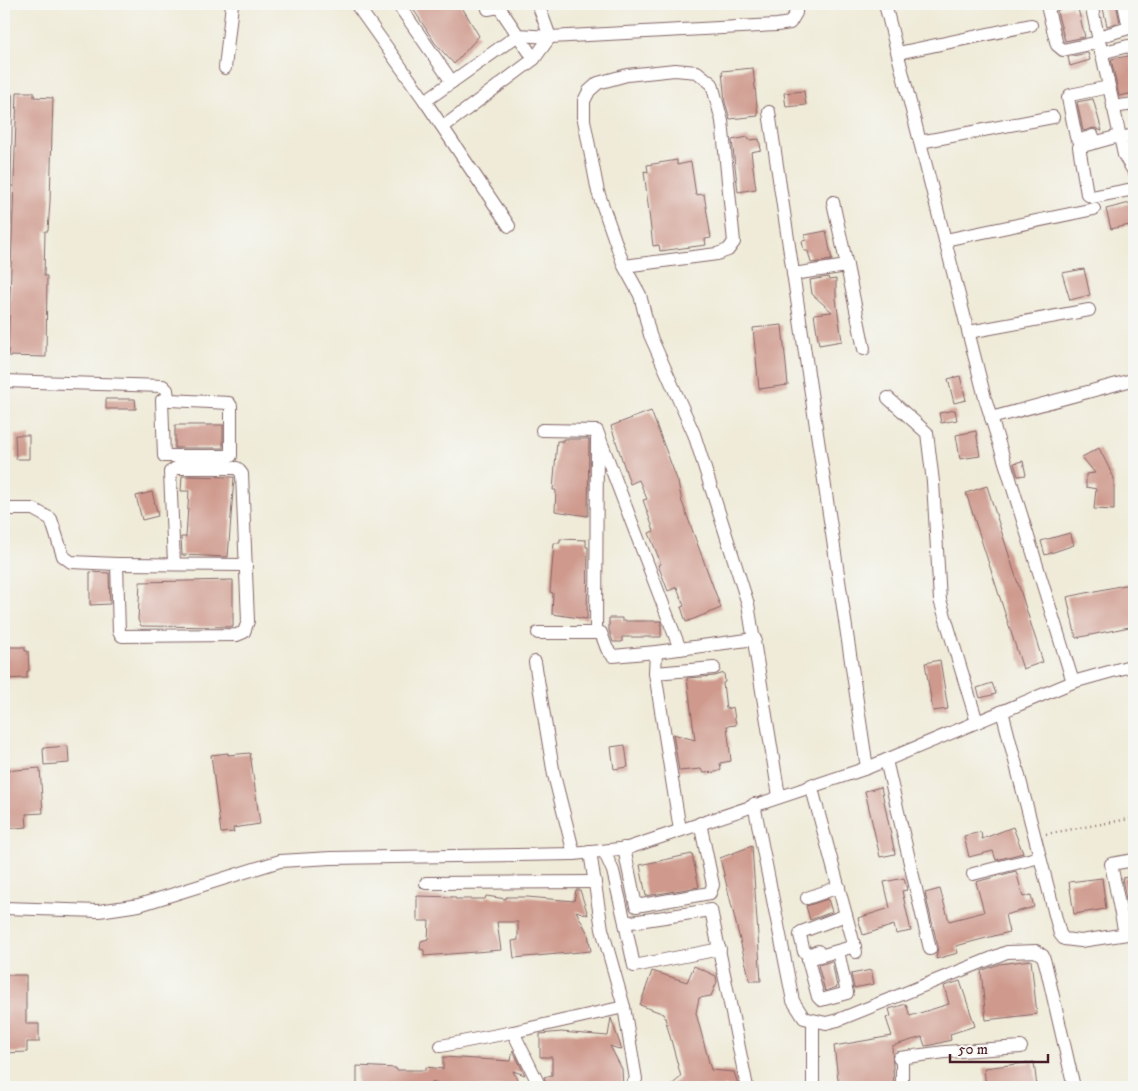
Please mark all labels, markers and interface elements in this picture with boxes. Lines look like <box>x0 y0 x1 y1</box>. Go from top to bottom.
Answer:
scale bar <box>950 1031 1048 1063</box>
text: 50 m <box>958 1040 988 1059</box>

